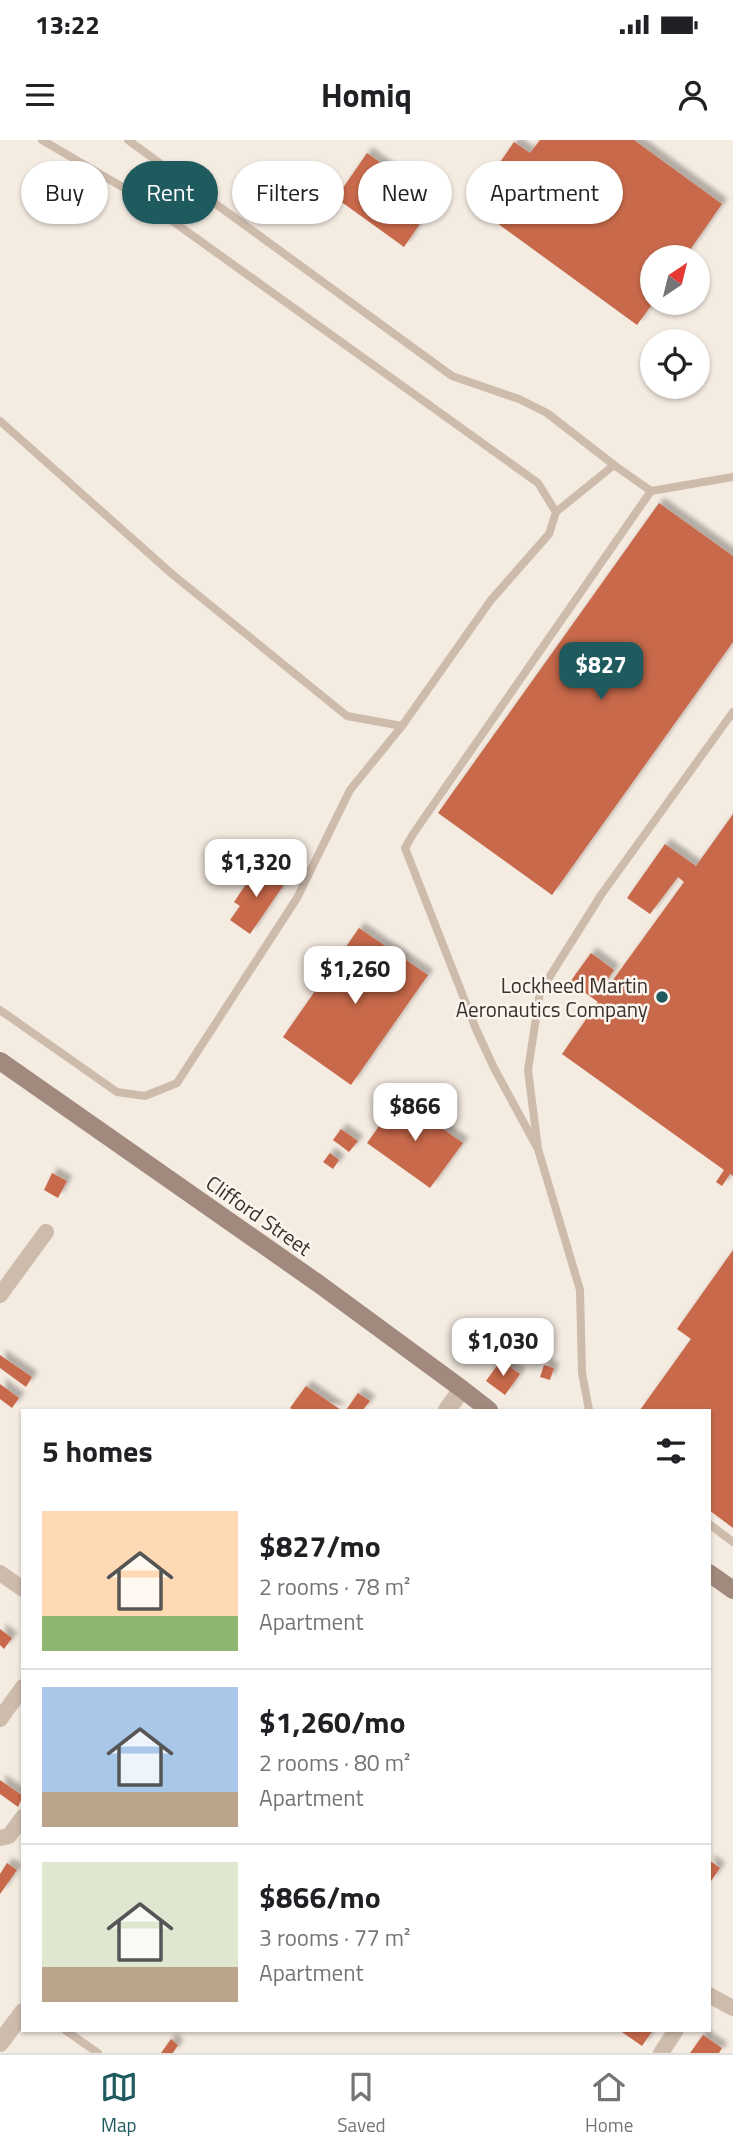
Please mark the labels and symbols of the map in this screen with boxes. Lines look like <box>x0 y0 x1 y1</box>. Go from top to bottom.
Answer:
north arrow <box>640 245 710 315</box>
pin: $827 <box>560 643 642 702</box>
pin: $1,320 <box>199 840 313 899</box>
pin: $1,260 <box>298 946 412 1006</box>
place label: Lockheed Martin Aeronautics Company <box>456 969 648 1025</box>
marker: Lockheed Martin Aeronautics Company <box>654 989 670 1005</box>
pin: $866 <box>374 1084 456 1143</box>
street label: Clifford Street <box>200 1167 319 1264</box>
pin: $1,030 <box>446 1318 560 1378</box>

